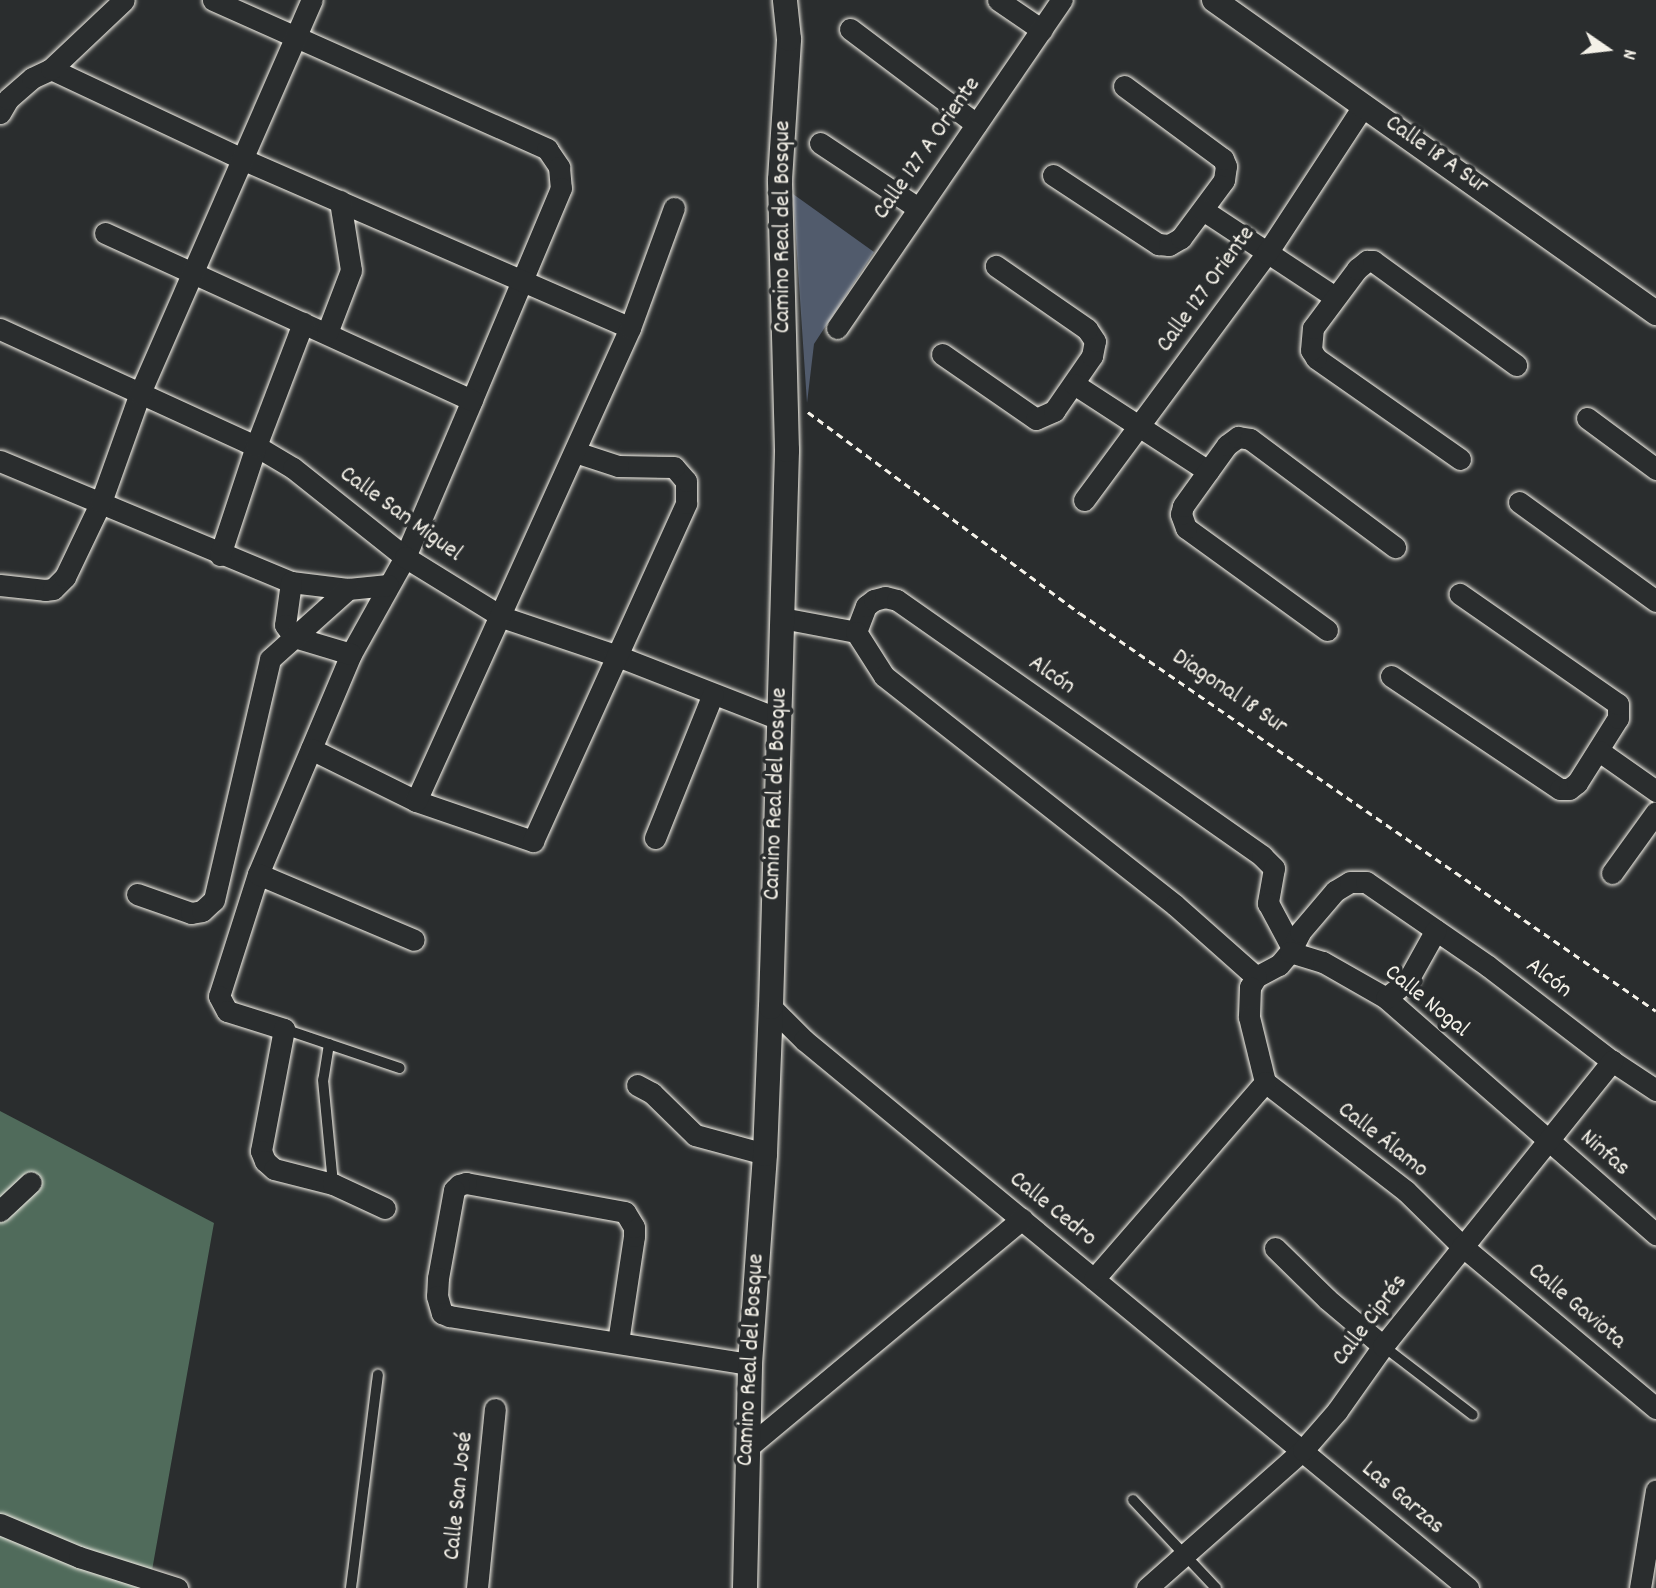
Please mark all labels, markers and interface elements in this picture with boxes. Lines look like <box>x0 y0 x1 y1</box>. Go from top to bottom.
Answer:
north arrow <box>1572 14 1642 84</box>
text: N <box>1614 46 1642 62</box>
street label: Calle 127 A Oriente <box>868 72 988 226</box>
street label: Calle 18 A Sur <box>1379 110 1493 202</box>
street label: Camino Real del Bosque <box>770 121 798 333</box>
street label: Calle 127 Oriente <box>1152 221 1262 359</box>
street label: Calle San Miguel <box>333 461 467 569</box>
street label: Diagonal 18 Sur <box>1166 644 1292 742</box>
street label: Alcón <box>1022 650 1080 702</box>
street label: Camino Real del Bosque <box>759 687 795 901</box>
street label: Alcón <box>1519 952 1577 1006</box>
street label: Calle Nogal <box>1378 959 1474 1045</box>
street label: Calle Álamo <box>1331 1097 1433 1185</box>
street label: Ninfas <box>1573 1124 1635 1184</box>
street label: Calle Cedro <box>1003 1166 1101 1254</box>
street label: Camino Real del Bosque <box>732 1253 772 1467</box>
street label: Calle Gaviota <box>1521 1258 1631 1356</box>
street label: Calle Ciprés <box>1327 1270 1415 1372</box>
street label: Calle San José <box>439 1430 481 1562</box>
street label: Las Garzas <box>1355 1456 1449 1542</box>

